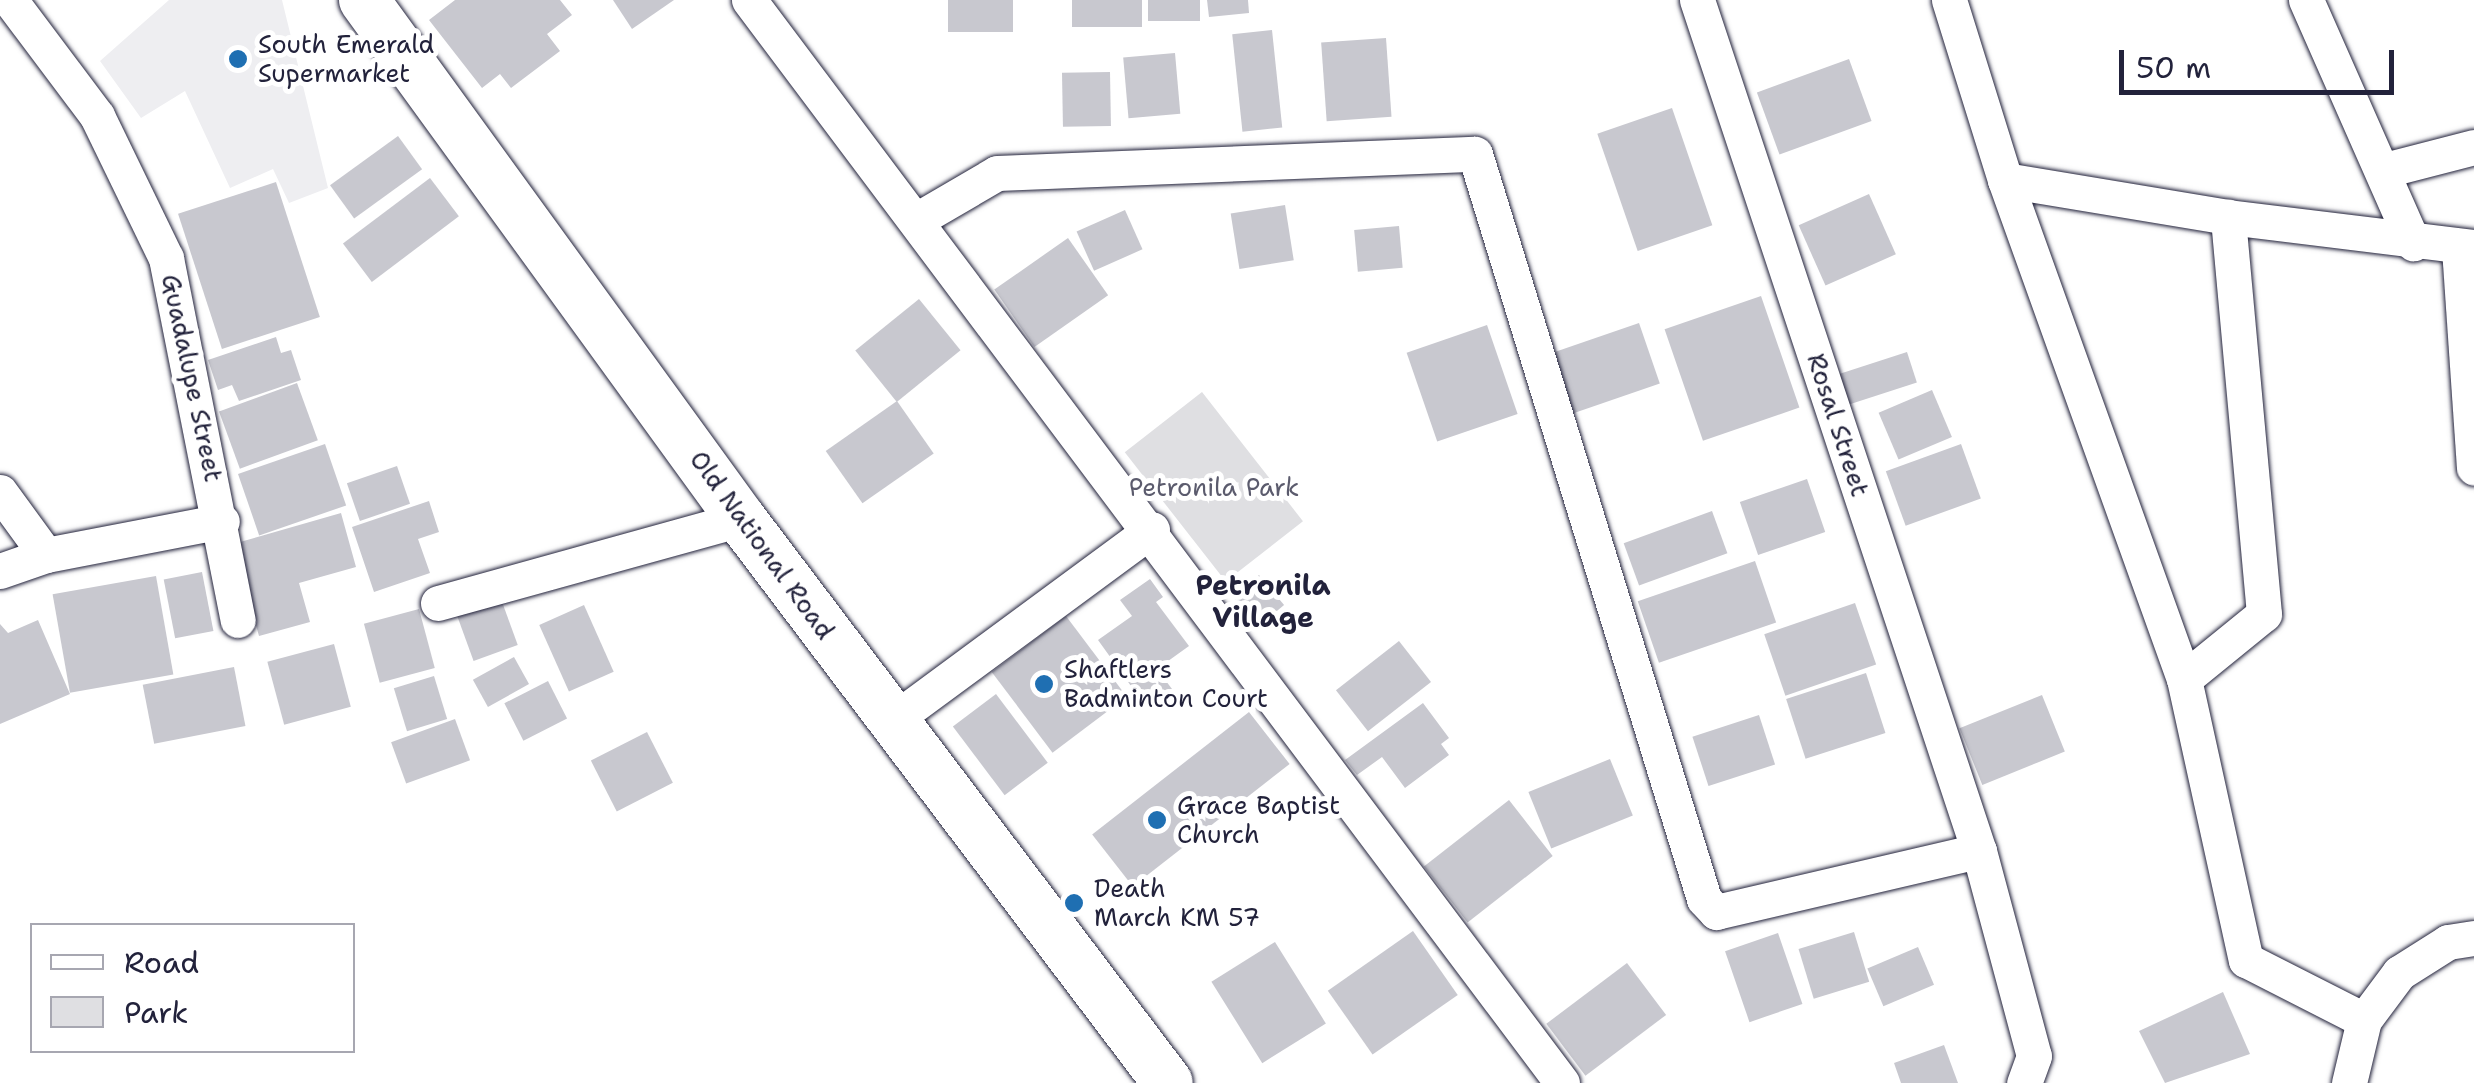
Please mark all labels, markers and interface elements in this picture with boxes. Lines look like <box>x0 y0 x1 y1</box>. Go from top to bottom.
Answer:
place label: South Emerald Supermarket <box>258 30 434 89</box>
scale bar <box>2124 30 2399 92</box>
text: 50 m <box>2136 47 2211 88</box>
marker: South Emerald Supermarket <box>227 48 249 70</box>
street label: Guadalupe Street <box>155 271 229 485</box>
street label: Rosal Street <box>1801 350 1875 500</box>
street label: Old National Road <box>684 445 840 645</box>
park label: Petronila Park <box>1129 472 1299 502</box>
district label: Petronila Village <box>1195 568 1331 634</box>
place label: Shaftlers Badminton Court <box>1064 655 1268 714</box>
marker: Shaftlers Badminton Court <box>1033 673 1055 695</box>
place label: Grace Baptist Church <box>1177 791 1340 850</box>
marker: Grace Baptist Church <box>1146 809 1168 831</box>
place label: Death March KM 57 <box>1094 874 1260 933</box>
marker: Death March KM 57 <box>1063 892 1085 914</box>
legend <box>30 923 355 1053</box>
text: Road <box>124 942 199 983</box>
text: Park <box>124 992 188 1033</box>

